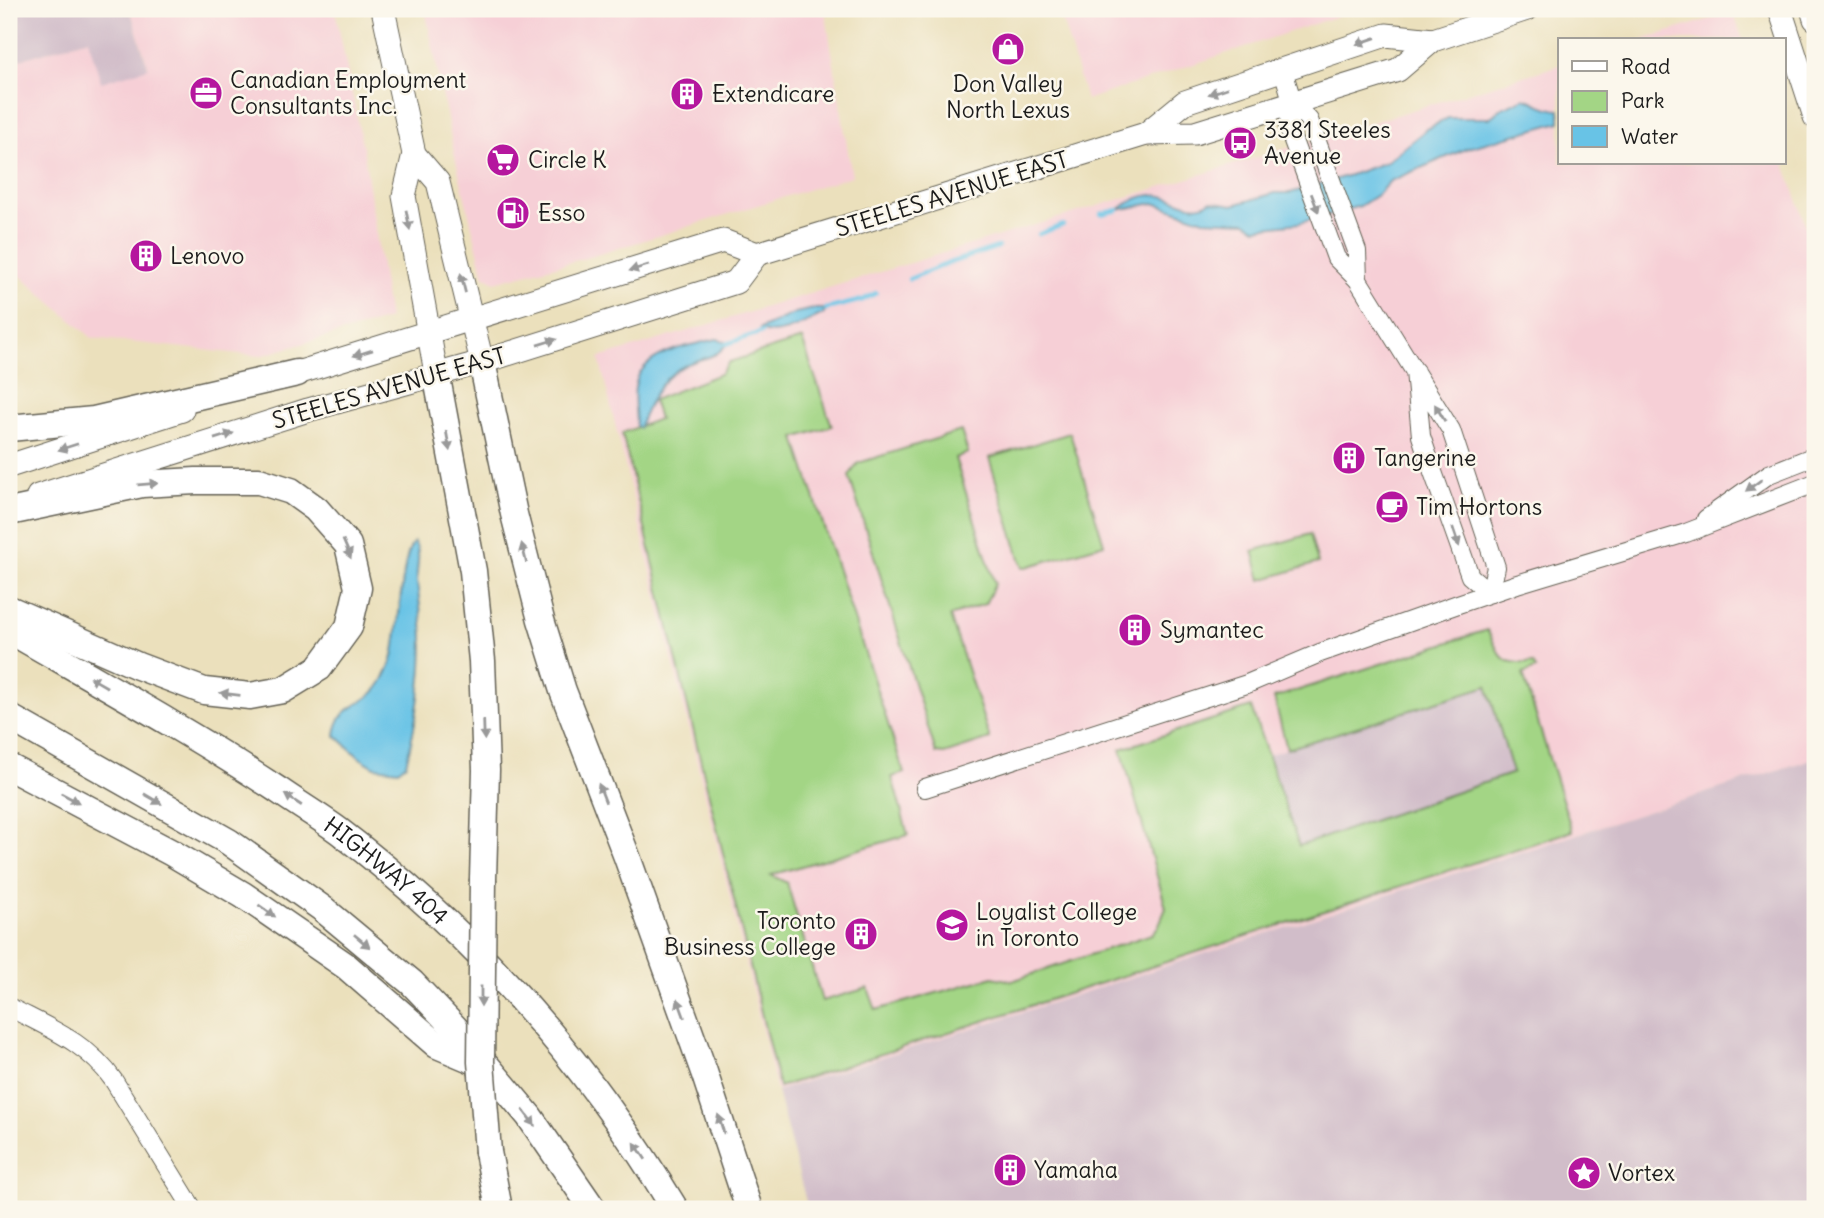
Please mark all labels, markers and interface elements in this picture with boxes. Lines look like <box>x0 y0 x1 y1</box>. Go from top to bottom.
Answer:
shop icon: Don Valley North Lexus <box>989 30 1027 68</box>
one-way arrow <box>1356 36 1377 47</box>
legend <box>1558 38 1786 164</box>
text: Road <box>1621 53 1670 80</box>
place label: Canadian Employment Consultants Inc. <box>230 65 467 120</box>
place label: Don Valley North Lexus <box>946 69 1070 124</box>
office icon: Canadian Employment Consultants Inc. <box>187 74 225 112</box>
building icon: Extendicare <box>668 75 706 113</box>
place label: Extendicare <box>712 79 834 108</box>
one-way arrow <box>1207 86 1228 97</box>
text: Park <box>1621 87 1664 114</box>
place label: 3381 Steeles Avenue <box>1264 115 1391 170</box>
text: Water <box>1621 123 1679 150</box>
bus stop icon: 3381 Steeles Avenue <box>1221 124 1259 162</box>
supermarket icon: Circle K <box>484 141 522 179</box>
street label: STEELES AVENUE EAST <box>832 144 1072 243</box>
place label: Circle K <box>528 145 606 174</box>
one-way arrow <box>1309 192 1320 213</box>
fuel station icon: Esso <box>494 194 532 232</box>
place label: Esso <box>538 198 585 227</box>
one-way arrow <box>403 209 414 231</box>
building icon: Lenovo <box>127 237 165 275</box>
place label: Lenovo <box>170 241 245 270</box>
one-way arrow <box>629 263 650 273</box>
one-way arrow <box>457 272 468 294</box>
one-way arrow <box>537 336 558 346</box>
street label: STEELES AVENUE EAST <box>269 340 509 435</box>
one-way arrow <box>353 349 374 359</box>
one-way arrow <box>1434 404 1447 423</box>
one-way arrow <box>214 430 235 440</box>
one-way arrow <box>443 430 454 452</box>
building icon: Tangerine <box>1330 439 1368 477</box>
one-way arrow <box>58 442 79 453</box>
place label: Tangerine <box>1374 443 1476 472</box>
one-way arrow <box>137 478 159 489</box>
one-way arrow <box>1745 478 1763 492</box>
cafe icon: Tim Hortons <box>1373 488 1411 526</box>
place label: Tim Hortons <box>1416 492 1542 521</box>
one-way arrow <box>1450 526 1461 547</box>
one-way arrow <box>341 539 352 560</box>
one-way arrow <box>518 542 529 564</box>
building icon: Symantec <box>1116 611 1154 649</box>
place label: Symantec <box>1160 615 1264 644</box>
one-way arrow <box>89 676 108 688</box>
one-way arrow <box>219 688 241 699</box>
one-way arrow <box>479 719 490 741</box>
one-way arrow <box>596 782 607 803</box>
one-way arrow <box>60 792 79 804</box>
one-way arrow <box>144 793 163 805</box>
one-way arrow <box>283 794 302 807</box>
street label: HIGHWAY 404 <box>319 810 455 931</box>
place label: Loyalist College in Toronto <box>976 897 1137 952</box>
one-way arrow <box>258 904 276 918</box>
place label: Toronto Business College <box>664 906 836 961</box>
school or university icon: Loyalist College in Toronto <box>933 906 971 944</box>
building icon: Toronto Business College <box>842 915 880 953</box>
one-way arrow <box>353 934 371 949</box>
one-way arrow <box>475 985 487 1007</box>
one-way arrow <box>675 997 686 1018</box>
one-way arrow <box>522 1109 536 1127</box>
one-way arrow <box>715 1113 726 1134</box>
one-way arrow <box>633 1141 646 1161</box>
building icon: Yamaha <box>991 1151 1029 1189</box>
place icon: Vortex <box>1565 1154 1603 1192</box>
place label: Yamaha <box>1034 1155 1118 1184</box>
place label: Vortex <box>1608 1158 1675 1187</box>

